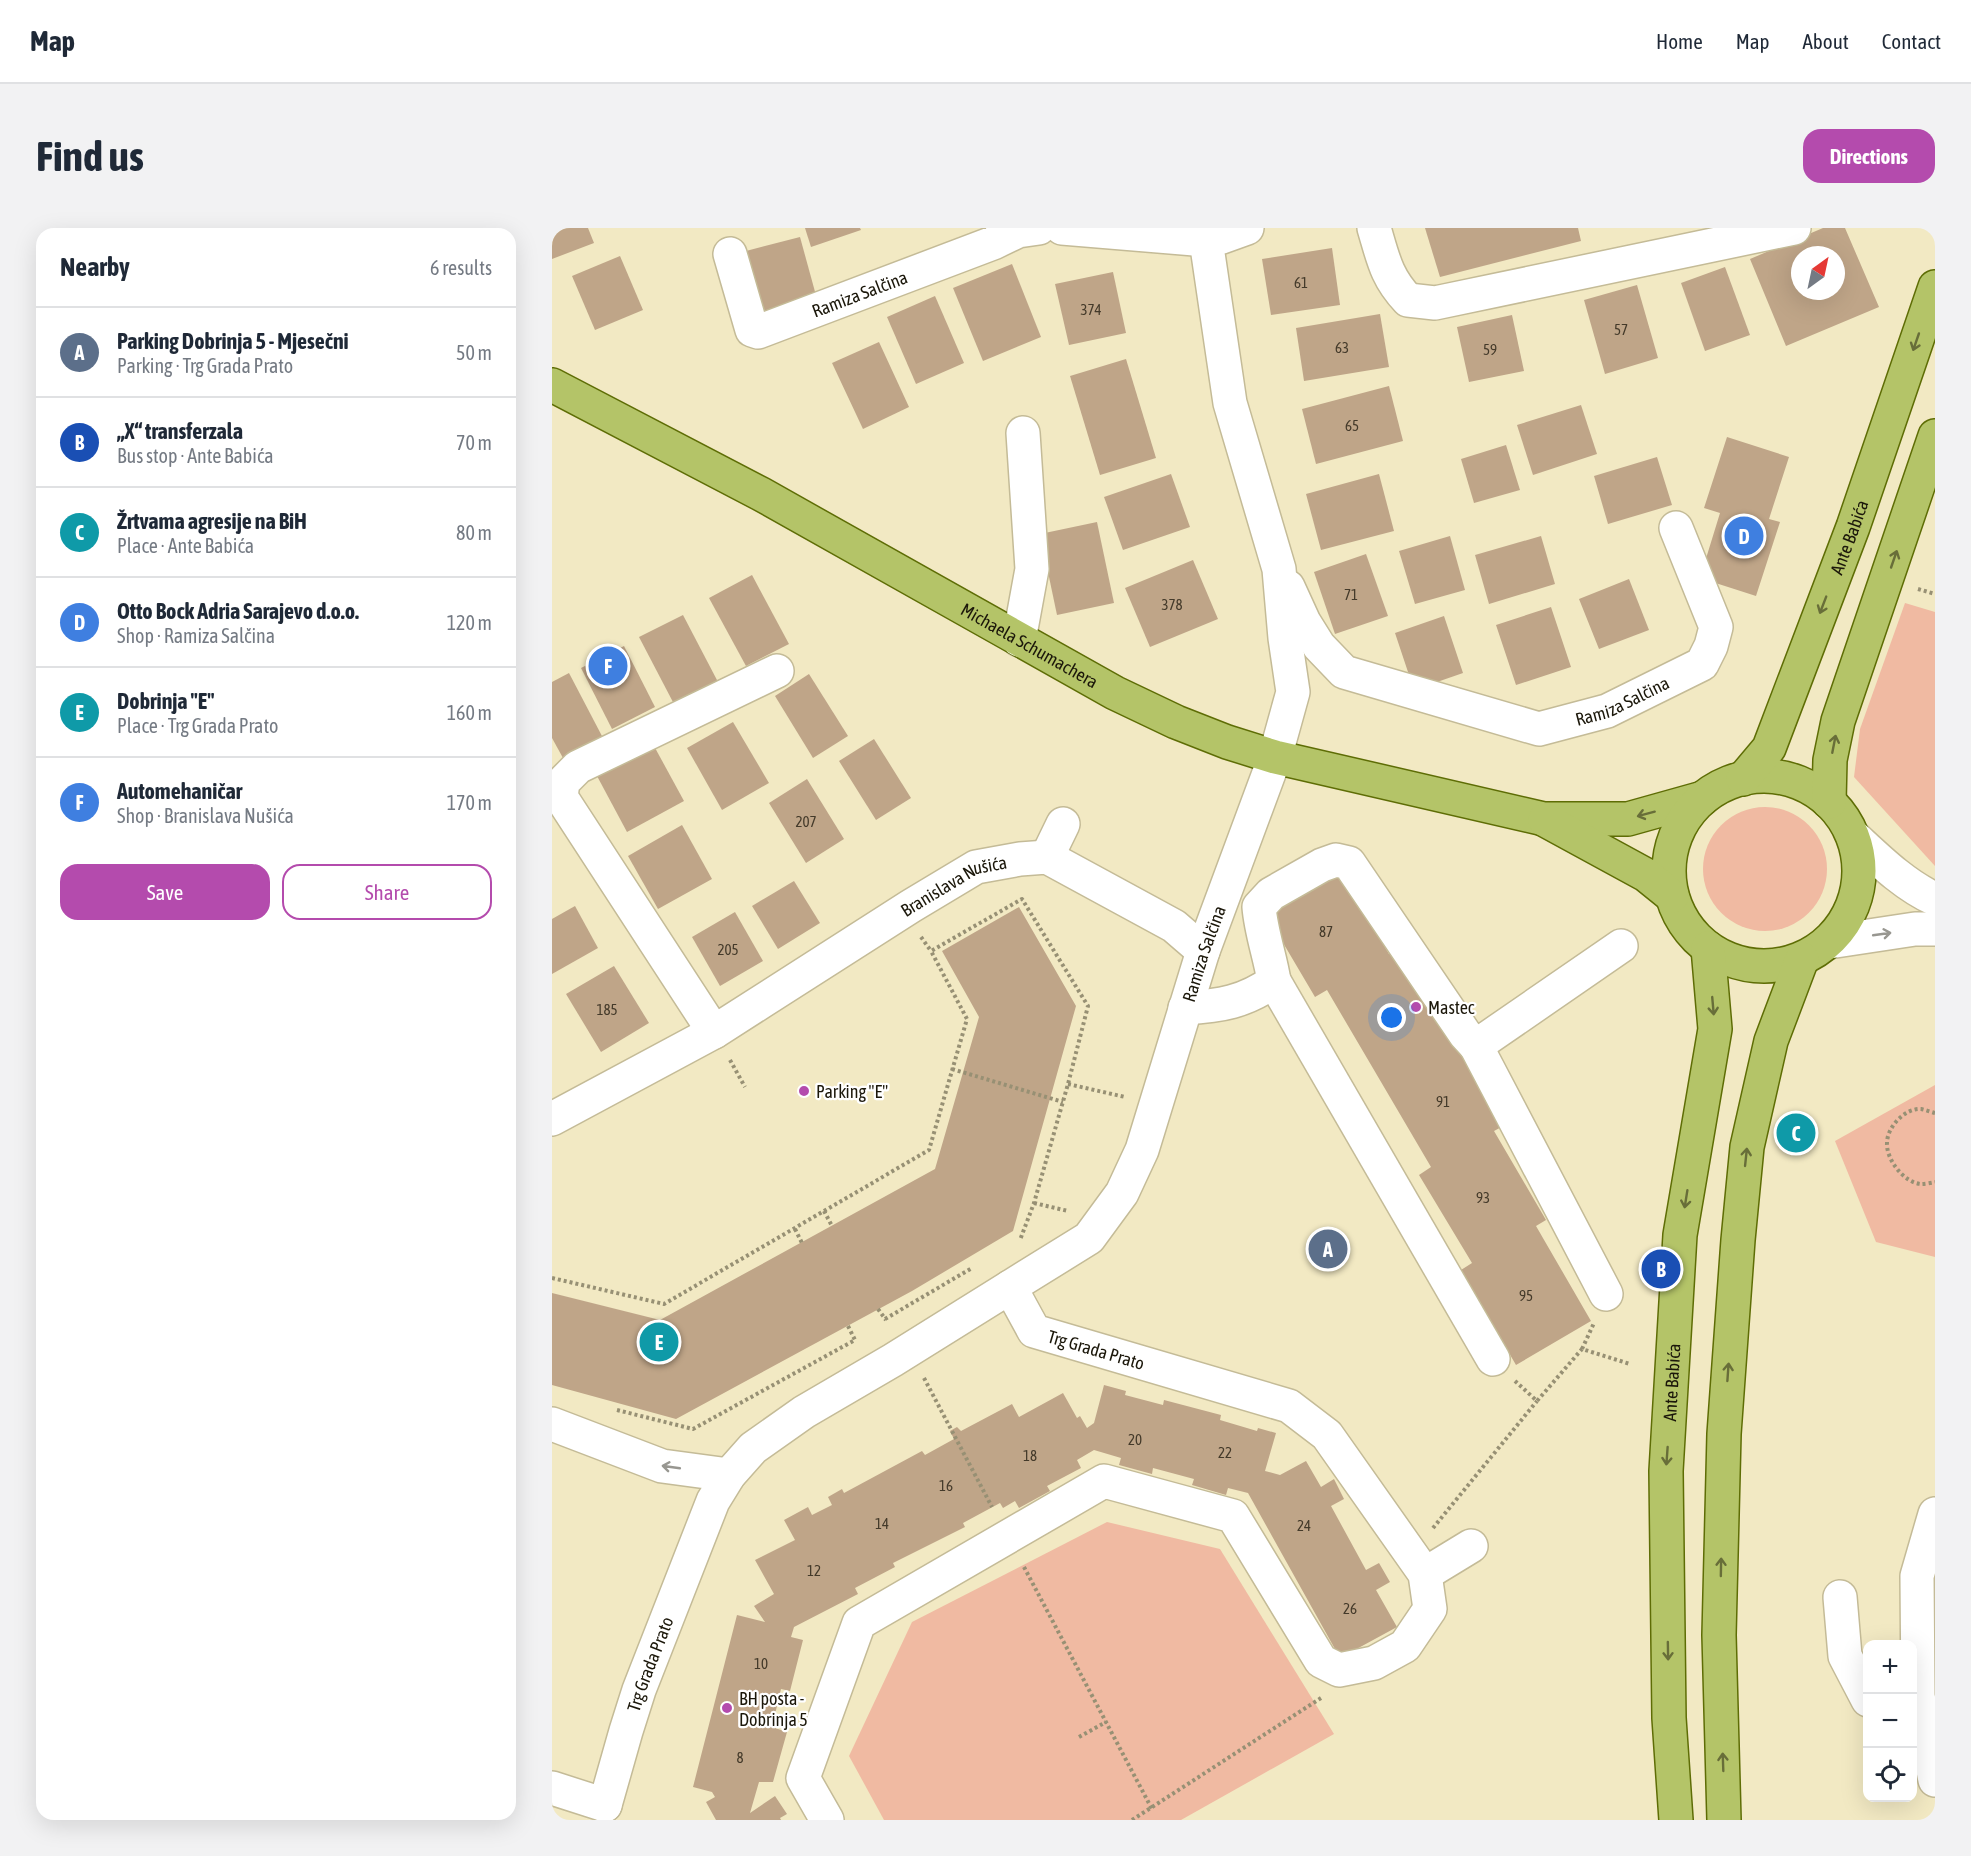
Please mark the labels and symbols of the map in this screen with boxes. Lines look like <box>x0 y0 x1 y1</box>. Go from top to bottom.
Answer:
north arrow <box>1791 246 1845 300</box>
street label: Ramiza Salčina <box>809 266 910 321</box>
house number: 61 <box>1294 274 1308 291</box>
house number: 374 <box>1080 301 1102 318</box>
house number: 57 <box>1614 321 1628 338</box>
one-way arrow <box>1910 332 1921 351</box>
house number: 63 <box>1335 339 1349 356</box>
house number: 59 <box>1483 341 1497 358</box>
house number: 65 <box>1345 417 1359 434</box>
street label: Ante Babića <box>1825 497 1872 577</box>
pin: D <box>1724 514 1764 558</box>
one-way arrow <box>1889 550 1900 569</box>
house number: 71 <box>1344 586 1358 603</box>
one-way arrow <box>1817 595 1828 614</box>
house number: 378 <box>1161 596 1183 613</box>
street label: Michaela Schumachera <box>958 598 1102 692</box>
pin: F <box>588 644 628 688</box>
street label: Ramiza Salčina <box>1573 672 1672 729</box>
one-way arrow <box>1828 735 1840 754</box>
one-way arrow <box>1637 809 1656 820</box>
house number: 207 <box>795 813 817 830</box>
street label: Branislava Nušića <box>897 851 1008 920</box>
street label: Ramiza Salčina <box>1178 903 1229 1004</box>
house number: 87 <box>1319 923 1333 940</box>
one-way arrow <box>1871 928 1891 939</box>
house number: 205 <box>717 941 739 958</box>
one-way arrow <box>1708 996 1719 1016</box>
place label: Mastec <box>1428 997 1475 1018</box>
marker: Mastec <box>1409 1000 1423 1014</box>
house number: 185 <box>596 1001 618 1018</box>
your location <box>1377 1003 1406 1032</box>
place label: Parking "E" <box>816 1081 888 1102</box>
marker: Parking "E" <box>797 1084 811 1098</box>
house number: 91 <box>1436 1093 1450 1110</box>
pin: C <box>1776 1110 1816 1156</box>
one-way arrow <box>1741 1147 1752 1167</box>
house number: 93 <box>1476 1189 1490 1206</box>
one-way arrow <box>1680 1189 1691 1208</box>
pin: A <box>1308 1226 1348 1272</box>
pin: B <box>1642 1246 1680 1292</box>
house number: 95 <box>1519 1287 1533 1304</box>
pin: E <box>640 1320 678 1364</box>
street label: Trg Grada Prato <box>1045 1325 1147 1373</box>
street label: Ante Babića <box>1658 1343 1684 1422</box>
one-way arrow <box>1723 1362 1734 1382</box>
house number: 20 <box>1128 1431 1142 1448</box>
house number: 22 <box>1218 1444 1232 1461</box>
one-way arrow <box>1661 1446 1672 1466</box>
house number: 18 <box>1023 1447 1037 1464</box>
one-way arrow <box>661 1462 681 1473</box>
house number: 16 <box>939 1477 953 1494</box>
house number: 14 <box>875 1515 889 1532</box>
house number: 24 <box>1297 1517 1311 1534</box>
one-way arrow <box>1715 1557 1726 1577</box>
house number: 12 <box>807 1562 821 1579</box>
house number: 26 <box>1343 1600 1357 1617</box>
street label: Trg Grada Prato <box>622 1614 677 1714</box>
one-way arrow <box>1662 1641 1674 1661</box>
house number: 10 <box>754 1655 768 1672</box>
place label: BH posta - Dobrinja 5 <box>739 1688 808 1730</box>
marker: BH posta - Dobrinja 5 <box>720 1701 734 1715</box>
house number: 8 <box>736 1749 744 1766</box>
one-way arrow <box>1717 1752 1728 1772</box>

